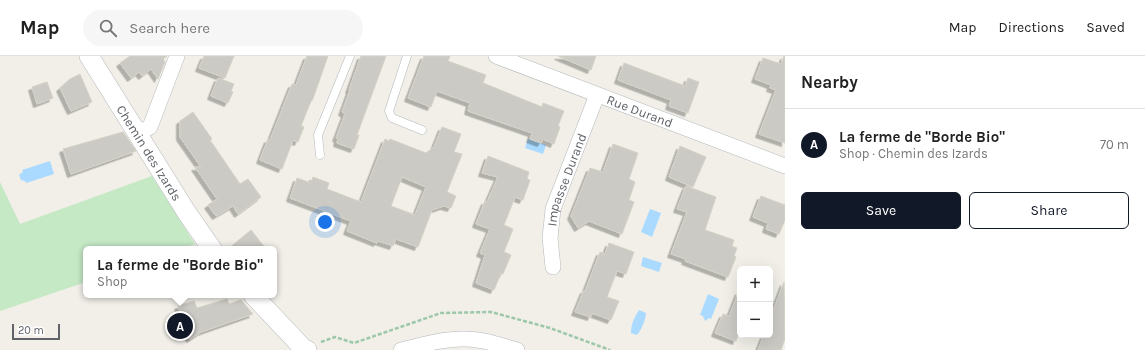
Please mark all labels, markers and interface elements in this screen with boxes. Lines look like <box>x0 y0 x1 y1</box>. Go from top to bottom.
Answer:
search box <box>83 10 363 46</box>
text: Map <box>20 17 59 39</box>
icon: search <box>97 17 119 39</box>
text: Search here <box>129 19 210 37</box>
text: Map <box>949 19 977 36</box>
text: Directions <box>999 19 1064 36</box>
text: Saved <box>1086 19 1125 36</box>
text: Nearby <box>801 72 858 92</box>
street label: Rue Durand <box>605 92 675 131</box>
street label: Chemin des Izards <box>113 102 185 204</box>
text: La ferme de "Borde Bio" <box>839 128 1005 146</box>
street label: Impasse Durand <box>544 131 590 227</box>
text: A <box>810 137 818 152</box>
text: 70 m <box>1100 137 1129 152</box>
text: Shop · Chemin des Izards <box>839 146 988 161</box>
button: Save <box>801 192 961 229</box>
button: Share <box>969 192 1129 229</box>
your location <box>315 212 335 232</box>
popup <box>83 246 277 298</box>
text: La ferme de "Borde Bio" <box>97 256 263 274</box>
map controls <box>737 266 773 338</box>
button: + <box>737 266 773 302</box>
text: Shop <box>97 274 127 289</box>
button: − <box>737 302 773 338</box>
pin: A <box>167 311 193 341</box>
scale bar <box>12 322 60 341</box>
text: 20 m <box>18 324 44 337</box>

